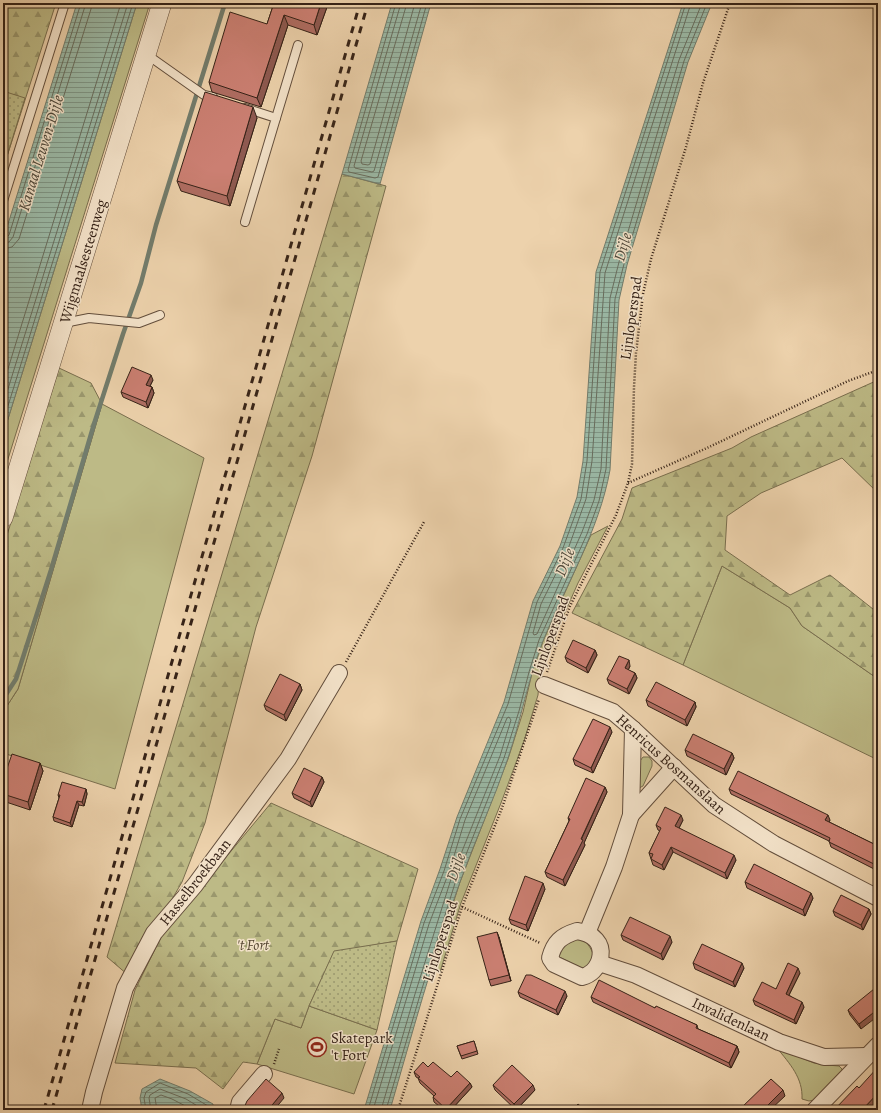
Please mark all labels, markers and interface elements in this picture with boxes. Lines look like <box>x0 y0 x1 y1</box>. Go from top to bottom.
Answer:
water label: Kanaal Leuven-Dijle <box>13 92 69 214</box>
street label: Wijgmaalsesteenweg <box>54 196 111 326</box>
water label: Dijle <box>608 230 638 264</box>
street label: Lijnloperspad <box>615 274 647 361</box>
water label: Dijle <box>549 544 581 579</box>
street label: Lijnloperspad <box>526 592 574 679</box>
street label: Henricus Bosmanslaan <box>612 709 730 819</box>
street label: Hasselbroekbaan <box>155 834 235 930</box>
water label: Dijle <box>441 850 471 884</box>
street label: Lijnloperspad <box>417 897 463 984</box>
park label: 't Fort <box>237 935 270 955</box>
street label: Invalidenlaan <box>689 992 773 1046</box>
place label: Skatepark 't Fort <box>331 1028 393 1065</box>
sports icon: Skatepark 't Fort <box>306 1036 328 1058</box>

